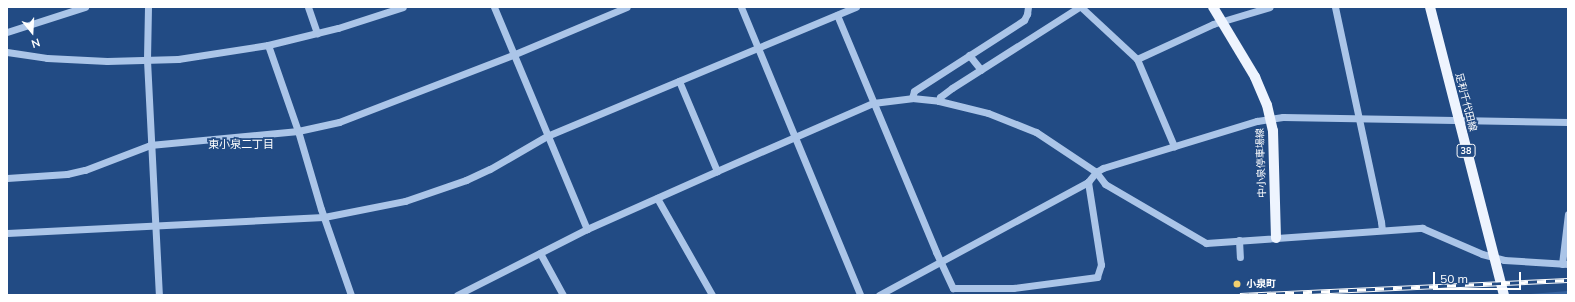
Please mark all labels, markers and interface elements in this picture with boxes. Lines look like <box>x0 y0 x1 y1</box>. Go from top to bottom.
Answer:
north arrow <box>12 12 52 52</box>
text: N <box>30 35 42 51</box>
street label: 足利千代田線 <box>1453 71 1479 133</box>
street label: 中小泉停車場線 <box>1254 128 1268 198</box>
district label: 東小泉二丁目 <box>208 137 274 151</box>
road number: 38 <box>1456 144 1476 158</box>
scale bar <box>1435 264 1523 290</box>
text: 50 m <box>1440 271 1468 286</box>
marker: 小泉町 <box>1231 278 1243 290</box>
place label: 小泉町 <box>1246 278 1276 290</box>

